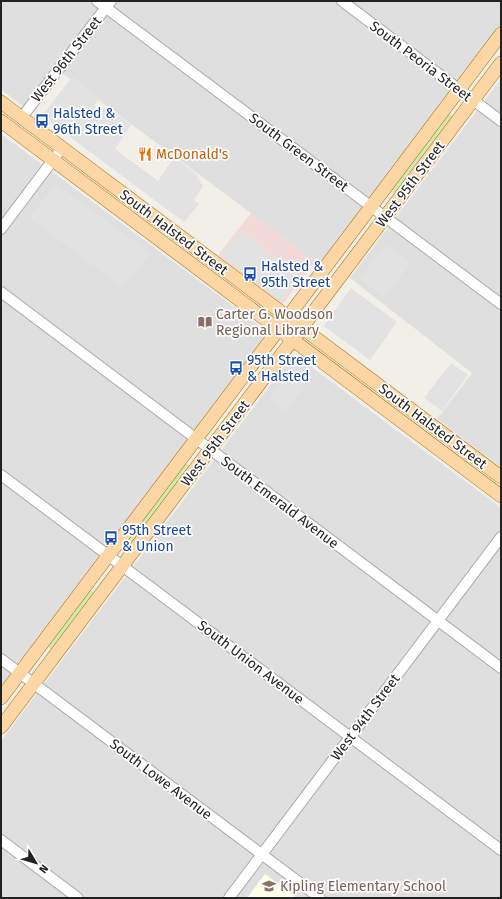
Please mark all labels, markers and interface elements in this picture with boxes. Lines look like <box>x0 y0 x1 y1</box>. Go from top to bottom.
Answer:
street label: West 96th Street <box>28 12 106 106</box>
street label: South Peoria Street <box>366 18 476 106</box>
place label: Halsted & 96th Street <box>53 105 124 138</box>
street label: South Green Street <box>246 110 352 196</box>
bus stop icon: Halsted & 96th Street <box>34 113 50 129</box>
street label: West 95th Street <box>372 137 449 231</box>
restaurant icon: McDonald's <box>137 146 153 162</box>
place label: McDonald's <box>156 146 229 163</box>
street label: South Halsted Street <box>116 186 232 279</box>
place label: Halsted & 95th Street <box>261 258 331 291</box>
bus stop icon: Halsted & 95th Street <box>242 266 258 282</box>
place label: Carter G. Woodson Regional Library <box>216 306 333 339</box>
library icon: Carter G. Woodson Regional Library <box>197 314 213 330</box>
place label: 95th Street & Halsted <box>247 352 317 385</box>
bus stop icon: 95th Street & Halsted <box>228 360 244 376</box>
street label: South Halsted Street <box>375 380 491 473</box>
street label: West 95th Street <box>177 396 254 490</box>
street label: South Emerald Avenue <box>218 453 342 552</box>
place label: 95th Street & Union <box>122 522 192 555</box>
bus stop icon: 95th Street & Union <box>103 530 119 546</box>
street label: South Union Avenue <box>194 617 307 708</box>
street label: West 94th Street <box>327 670 404 764</box>
street label: South Lowe Avenue <box>106 735 215 823</box>
north arrow <box>16 843 56 883</box>
text: N <box>36 862 51 876</box>
school or university icon: Kipling Elementary School <box>261 878 277 894</box>
place label: Kipling Elementary School <box>280 878 446 895</box>

